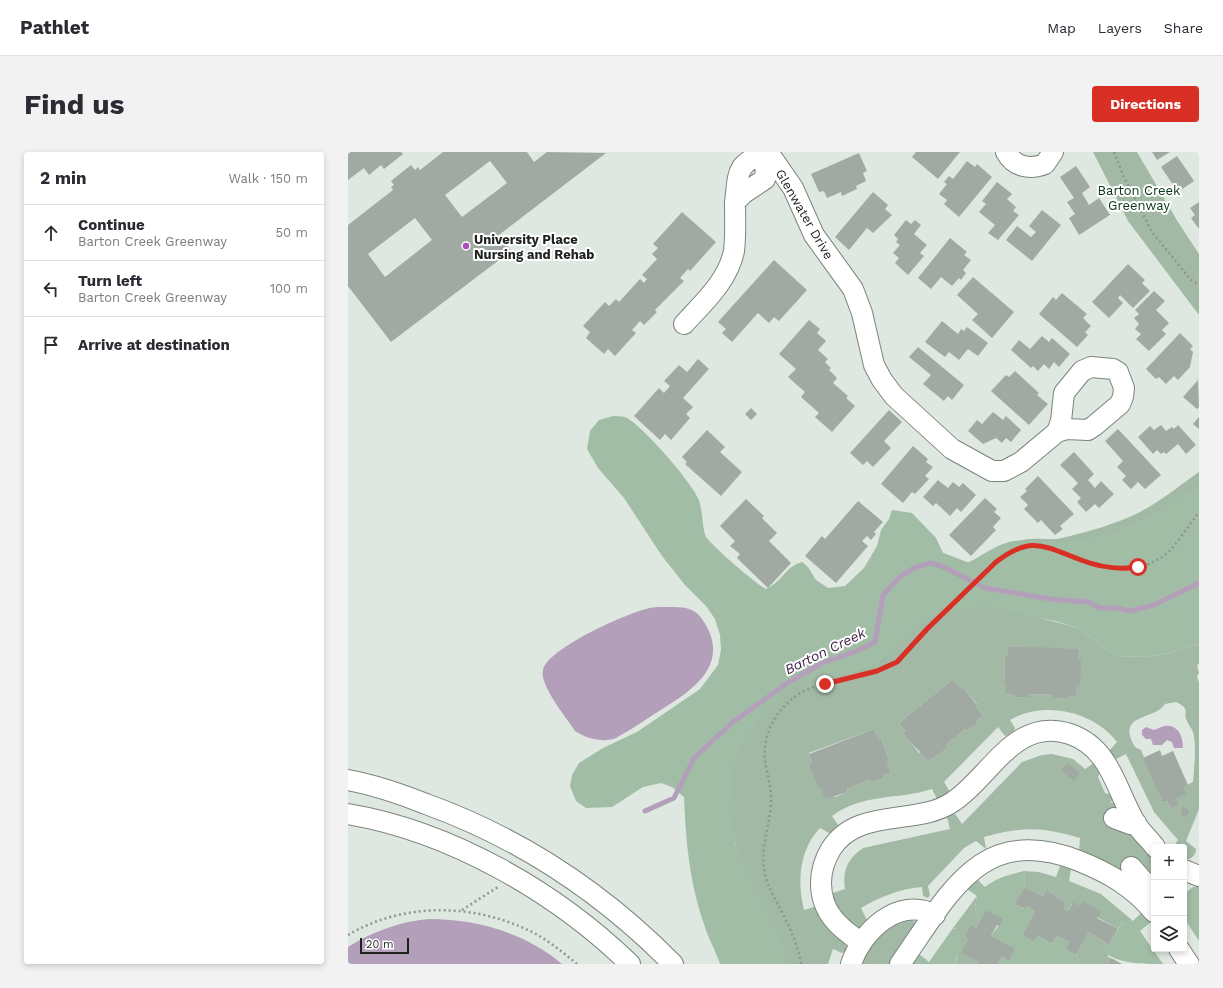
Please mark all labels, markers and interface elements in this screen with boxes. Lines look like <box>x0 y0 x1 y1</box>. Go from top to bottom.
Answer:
text: Pathlet <box>20 16 89 39</box>
text: Map <box>1047 20 1076 36</box>
text: Layers <box>1098 20 1142 36</box>
text: Share <box>1164 20 1203 36</box>
button: Directions <box>1092 86 1199 122</box>
text: Find us <box>24 88 124 121</box>
street label: Glenwater Drive <box>773 167 836 262</box>
text: 2 min <box>40 168 86 188</box>
text: Walk · 150 m <box>229 171 308 186</box>
park label: Barton Creek Greenway <box>1098 183 1181 213</box>
text: Continue <box>78 216 145 234</box>
icon: ahead <box>40 222 62 244</box>
text: 50 m <box>276 225 308 240</box>
place label: University Place Nursing and Rehab <box>474 232 594 262</box>
text: Barton Creek Greenway <box>78 234 227 249</box>
marker: University Place Nursing and Rehab <box>461 241 471 251</box>
text: Turn left <box>78 272 142 290</box>
icon: left <box>40 278 62 300</box>
text: 100 m <box>270 281 308 296</box>
text: Barton Creek Greenway <box>78 290 227 305</box>
icon: arrive <box>40 334 62 356</box>
text: Arrive at destination <box>78 336 230 354</box>
route start <box>1129 558 1147 576</box>
water label: Barton Creek <box>782 624 868 677</box>
route end <box>816 675 834 693</box>
map controls <box>1151 844 1187 952</box>
button: + <box>1151 844 1187 880</box>
button: − <box>1151 880 1187 916</box>
button: layers <box>1151 916 1187 952</box>
scale bar <box>360 936 409 955</box>
text: 20 m <box>366 938 394 951</box>

